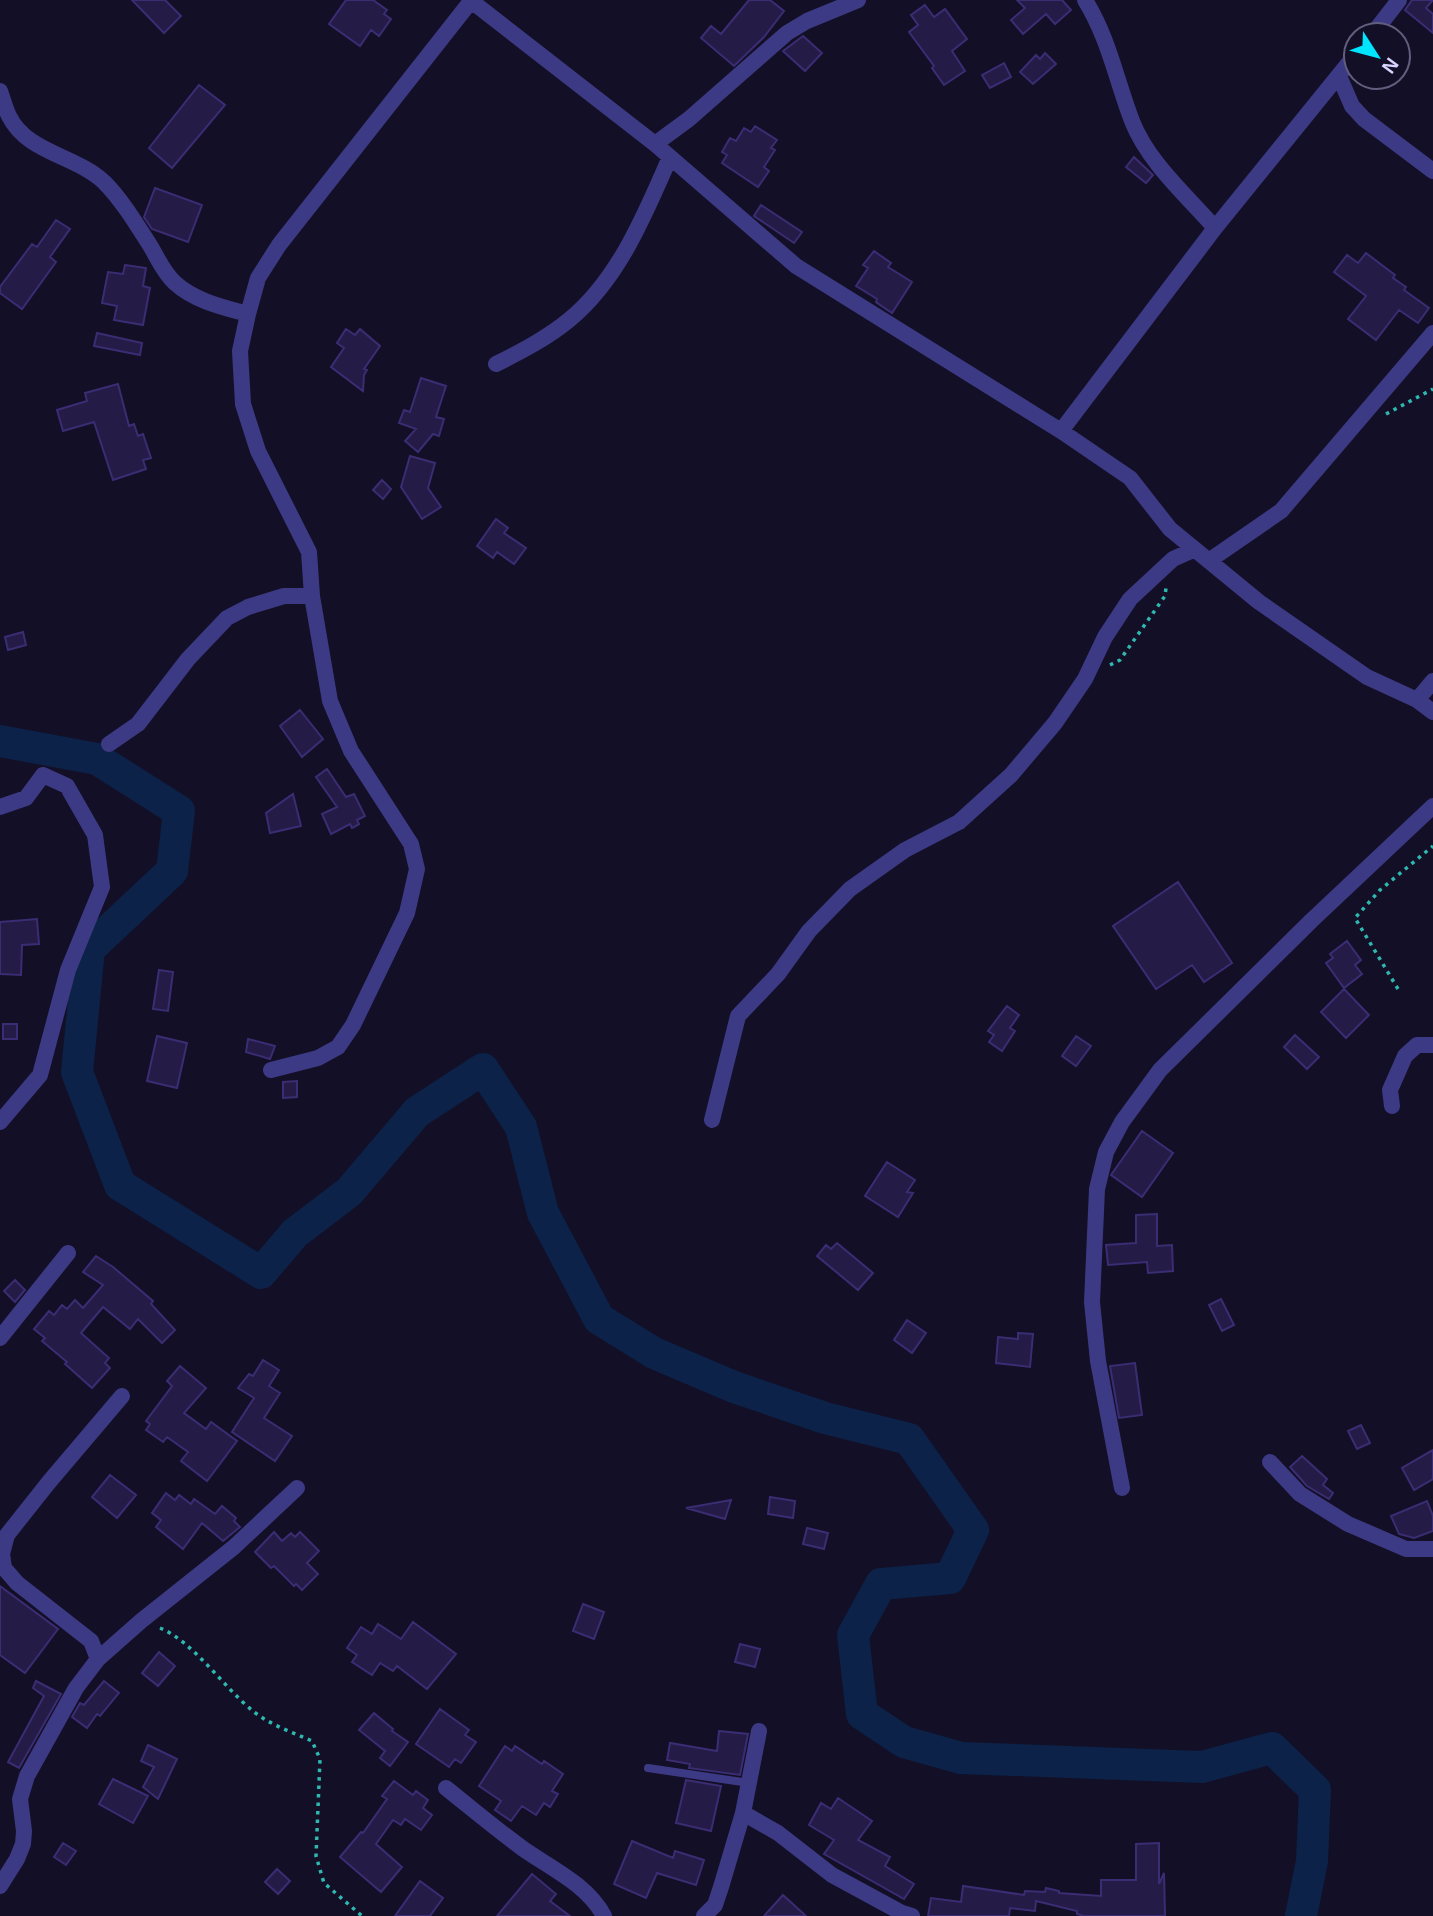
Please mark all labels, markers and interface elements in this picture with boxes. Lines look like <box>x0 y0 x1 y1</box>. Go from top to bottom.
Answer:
north arrow <box>1342 21 1412 91</box>
text: N <box>1378 54 1403 77</box>

